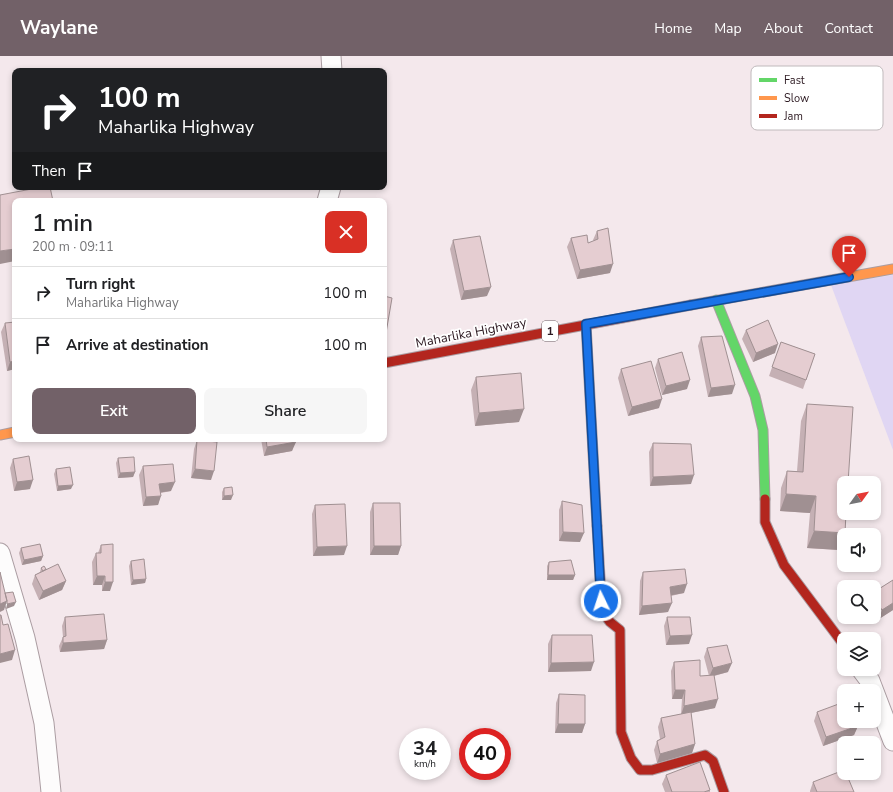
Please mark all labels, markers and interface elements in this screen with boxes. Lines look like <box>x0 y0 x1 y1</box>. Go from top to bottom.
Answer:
text: Waylane <box>20 15 98 41</box>
text: Home <box>654 19 692 38</box>
text: Map <box>714 19 742 38</box>
text: About <box>764 19 803 38</box>
text: Contact <box>825 19 873 38</box>
legend <box>751 66 883 130</box>
text: Fast <box>784 73 805 88</box>
text: 100 m <box>98 79 181 117</box>
icon: right <box>32 84 84 136</box>
text: Slow <box>784 91 809 106</box>
text: Jam <box>783 109 803 124</box>
text: Maharlika Highway <box>98 115 254 139</box>
icon: arrive <box>74 160 96 182</box>
text: Then <box>32 161 66 181</box>
text: 1 min <box>32 207 93 239</box>
button: close <box>325 211 367 253</box>
pin <box>832 236 866 277</box>
text: 200 m · 09:11 <box>32 238 114 256</box>
icon: arrive <box>838 242 860 264</box>
text: Turn right <box>66 274 135 294</box>
icon: right <box>32 282 54 304</box>
text: 100 m <box>323 283 367 303</box>
text: Maharlika Highway <box>66 294 179 312</box>
street label: Maharlika Highway <box>414 313 528 353</box>
road number: 1 <box>542 321 558 341</box>
icon: arrive <box>32 334 54 356</box>
text: Arrive at destination <box>66 335 209 355</box>
text: 100 m <box>323 335 367 355</box>
button: Exit <box>32 388 196 434</box>
button: Share <box>204 388 367 434</box>
north arrow <box>837 476 881 520</box>
map controls <box>837 476 881 780</box>
button: sound <box>837 528 881 572</box>
position arrow <box>580 580 622 622</box>
button: search <box>837 580 881 624</box>
button: layers <box>837 632 881 676</box>
button: + <box>837 684 881 728</box>
speed limit sign: 40 <box>459 728 511 780</box>
text: 34 <box>413 735 437 762</box>
button: − <box>837 736 881 780</box>
text: km/h <box>414 757 436 771</box>

